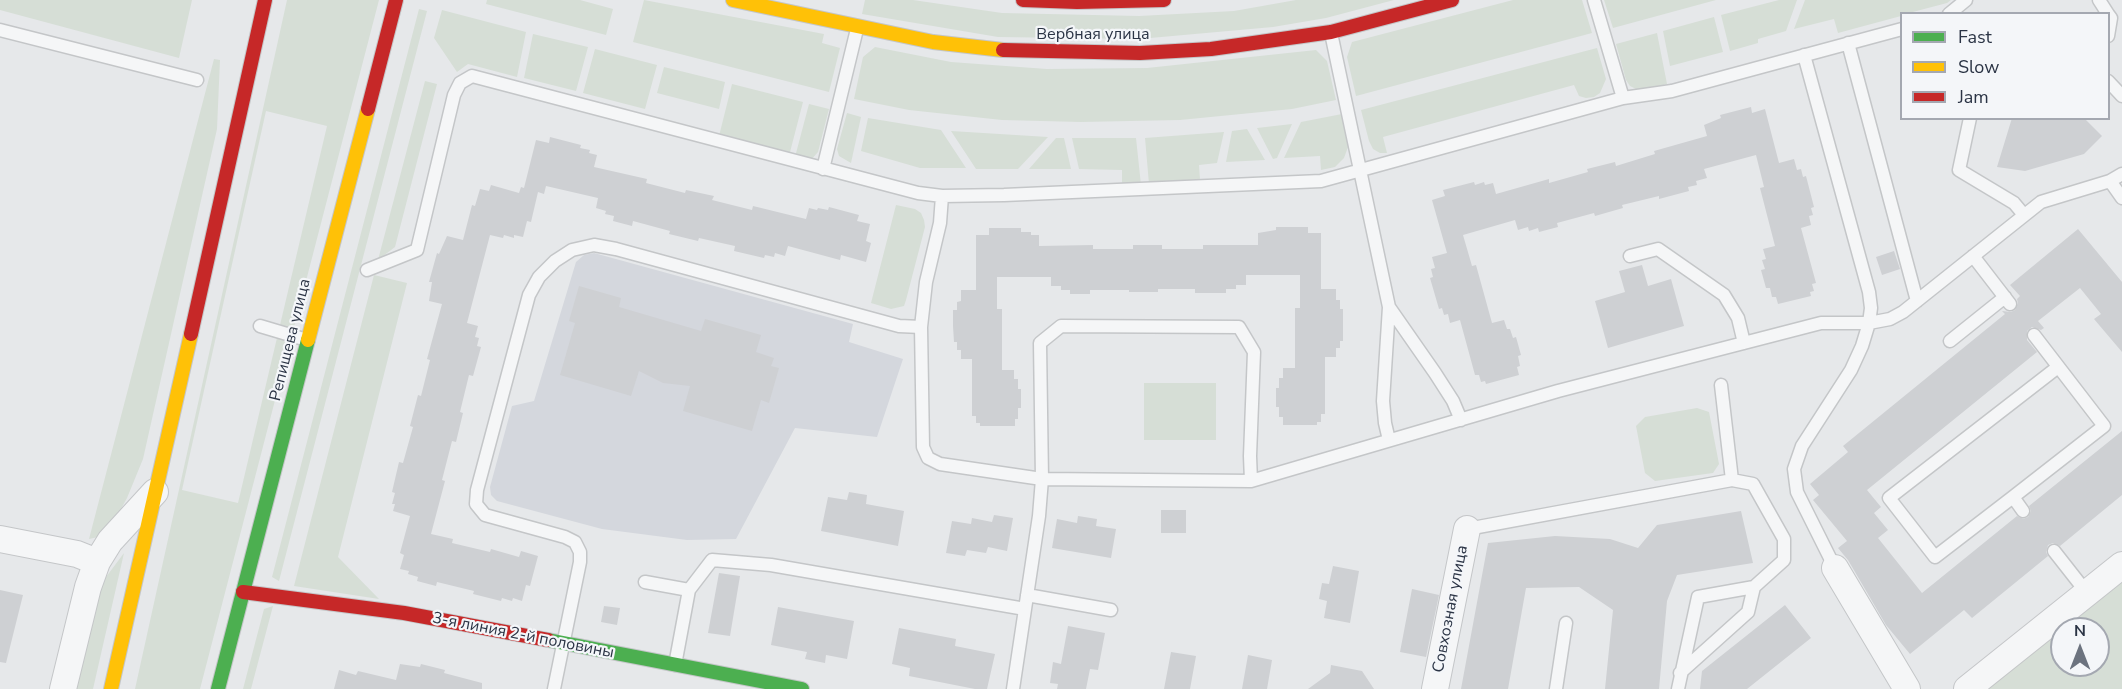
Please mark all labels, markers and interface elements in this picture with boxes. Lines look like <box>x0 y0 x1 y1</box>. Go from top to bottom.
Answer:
legend <box>1900 12 2110 120</box>
street label: Вербная улица <box>1036 25 1150 45</box>
text: Fast <box>1958 25 1992 49</box>
text: Slow <box>1958 55 1999 79</box>
text: Jam <box>1958 85 1989 109</box>
street label: Репищева улица <box>267 277 315 403</box>
street label: Совхозная улица <box>1429 544 1473 674</box>
street label: 3-я линия 2-й половины <box>431 609 615 663</box>
north arrow <box>2050 617 2110 677</box>
text: N <box>2074 620 2086 642</box>

